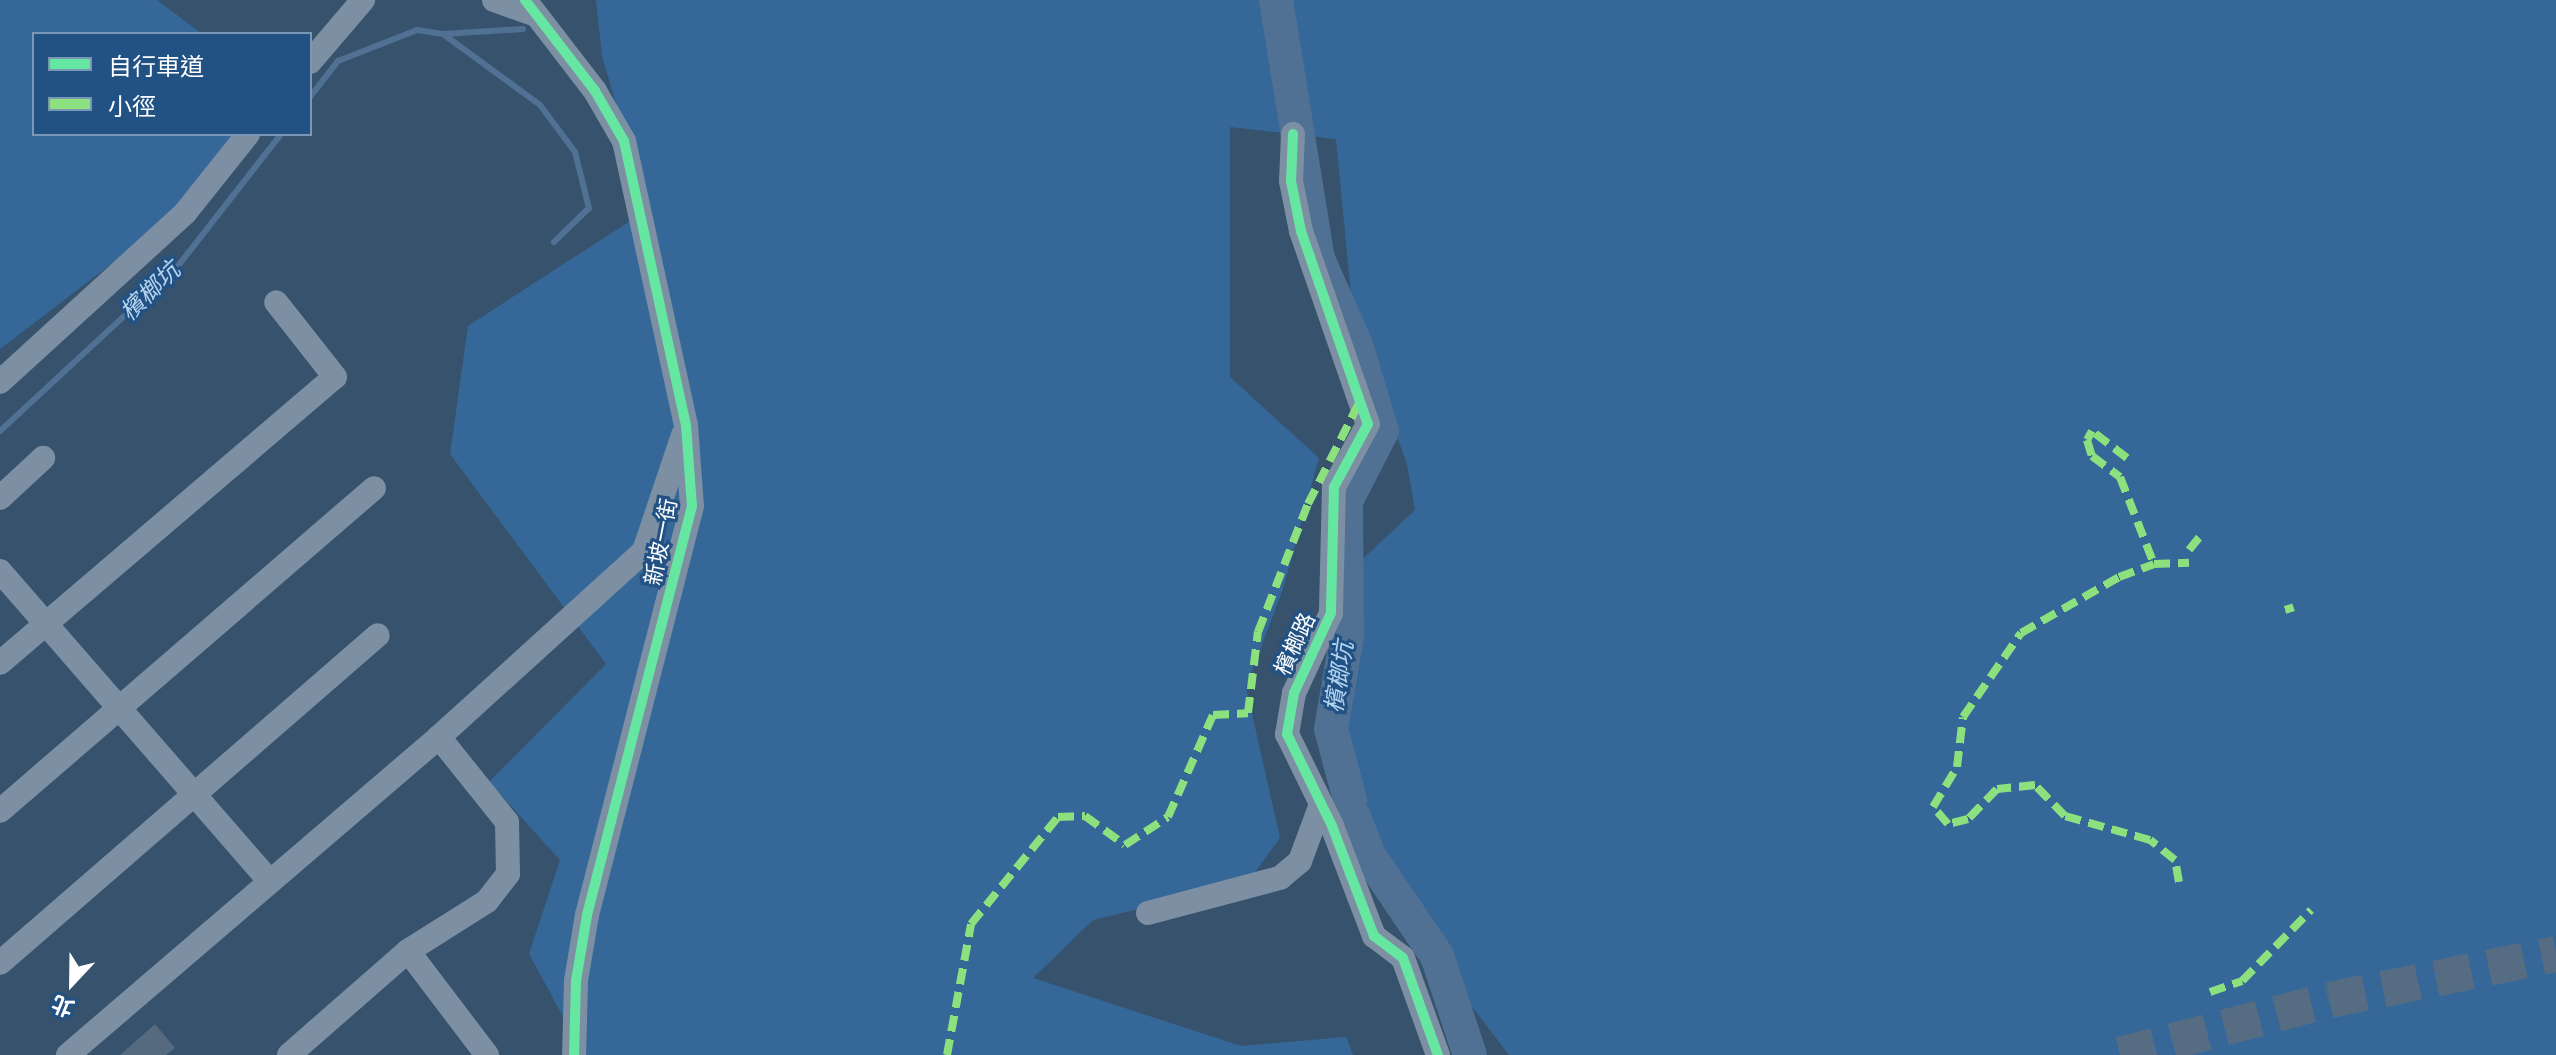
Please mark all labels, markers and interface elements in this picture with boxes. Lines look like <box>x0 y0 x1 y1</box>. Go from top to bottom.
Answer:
legend <box>32 32 312 136</box>
text: 自行車道 <box>108 52 204 81</box>
text: 小徑 <box>108 92 156 121</box>
water label: 檳榔坑 <box>114 256 186 326</box>
street label: 新坡一街 <box>640 496 682 588</box>
street label: 檳榔路 <box>1269 609 1321 679</box>
water label: 檳榔坑 <box>1319 639 1359 715</box>
north arrow <box>32 943 112 1023</box>
text: 北 <box>48 989 78 1022</box>

